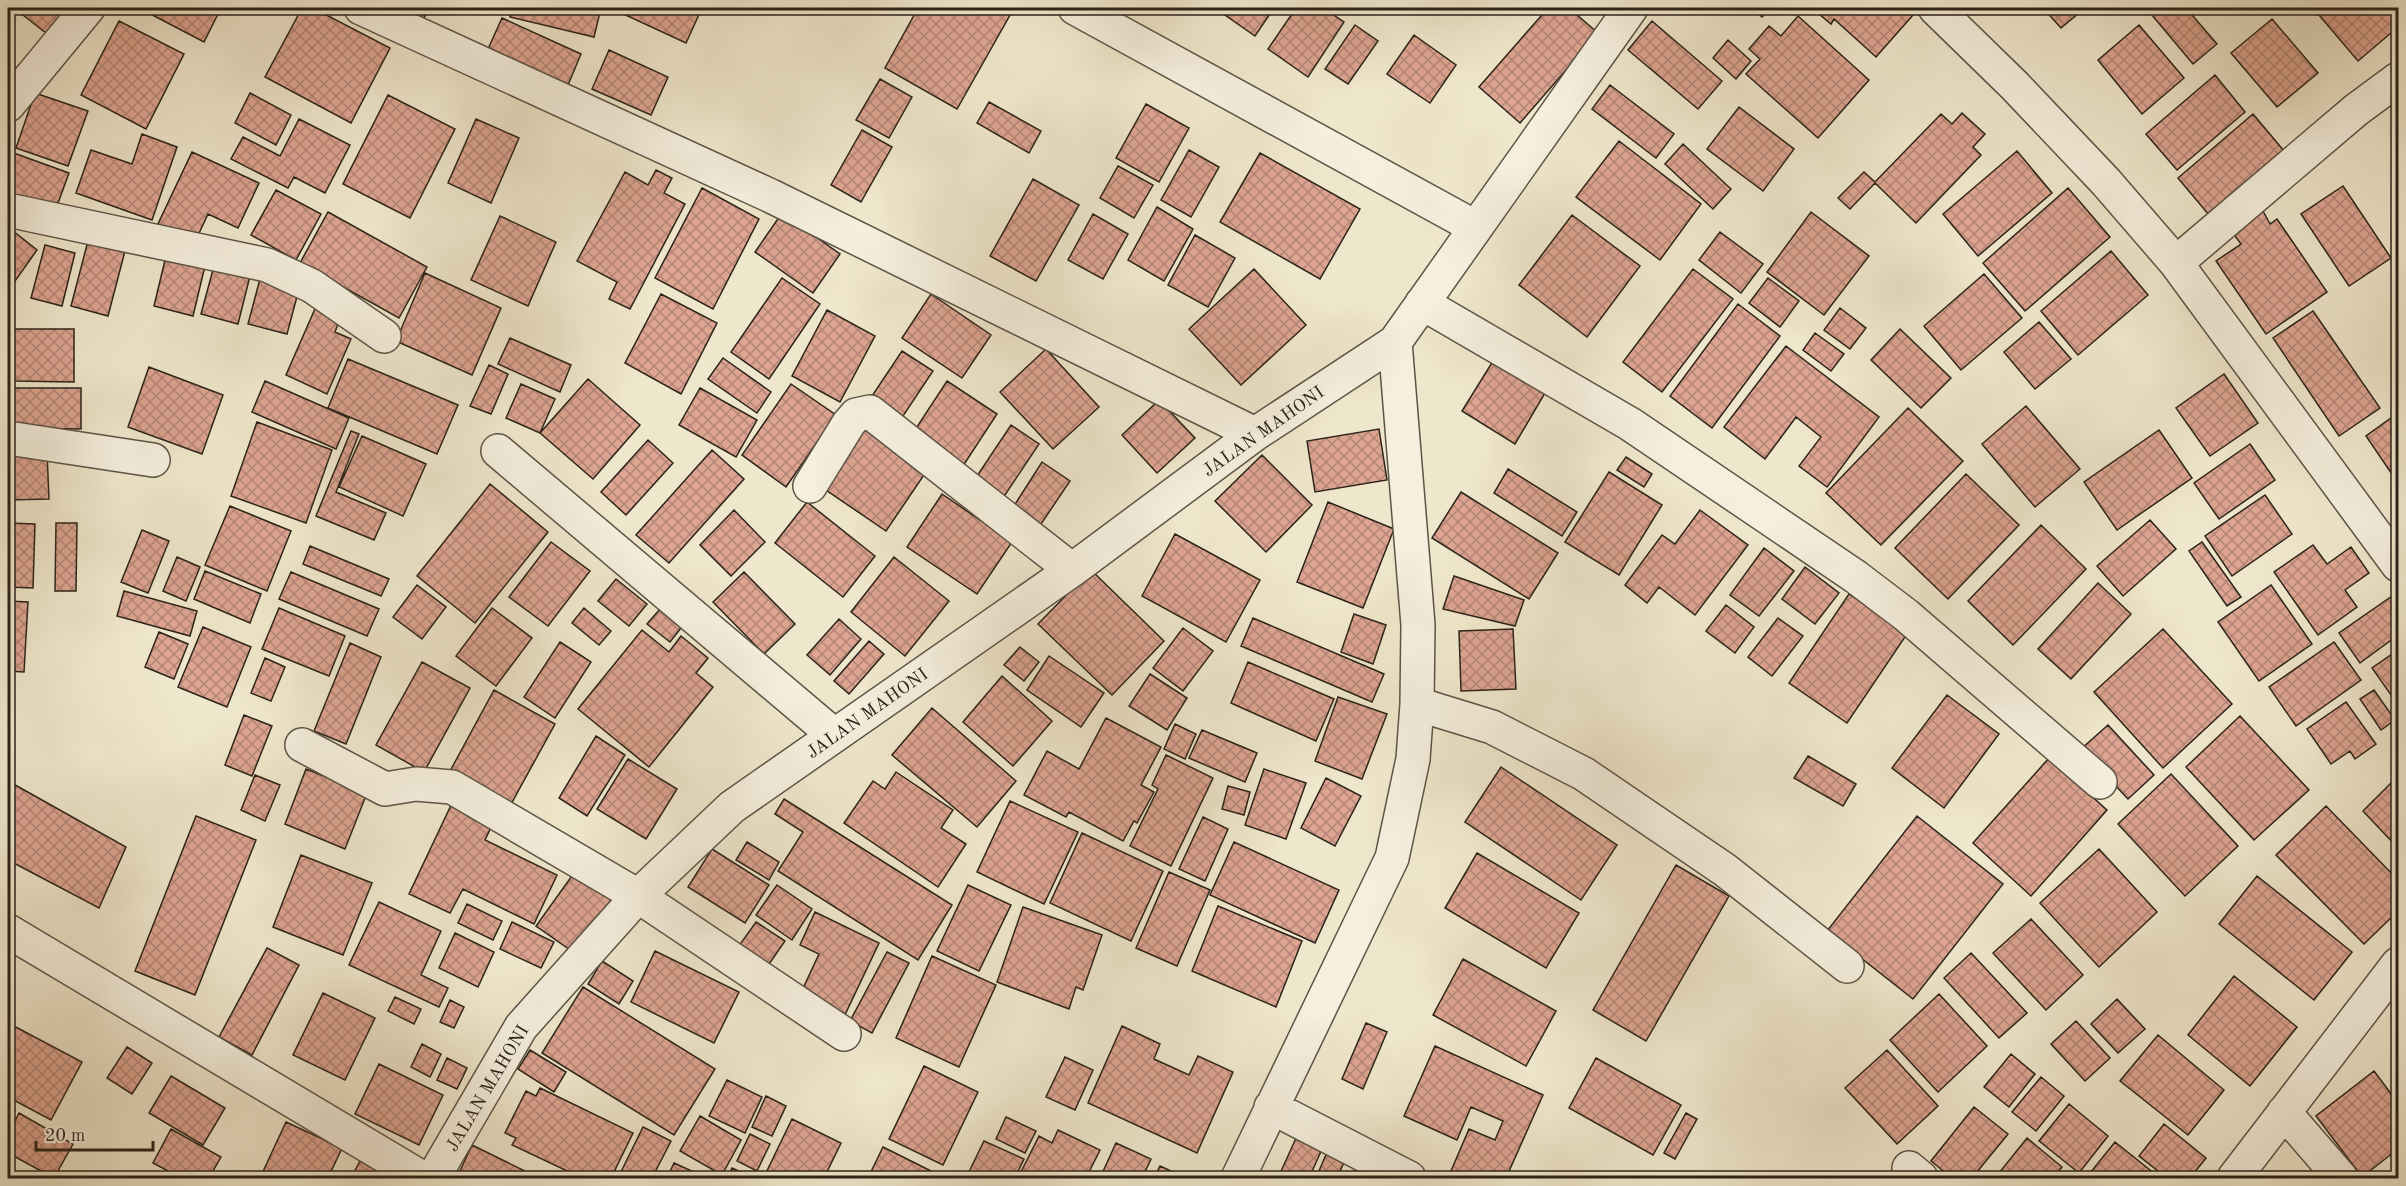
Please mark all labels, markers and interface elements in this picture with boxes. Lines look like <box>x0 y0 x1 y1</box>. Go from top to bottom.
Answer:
street label: JALAN MAHONI <box>1200 383 1328 480</box>
street label: JALAN MAHONI <box>804 665 932 762</box>
street label: JALAN MAHONI <box>443 1022 533 1155</box>
scale bar <box>36 1114 153 1152</box>
text: 20 m <box>45 1127 85 1145</box>

